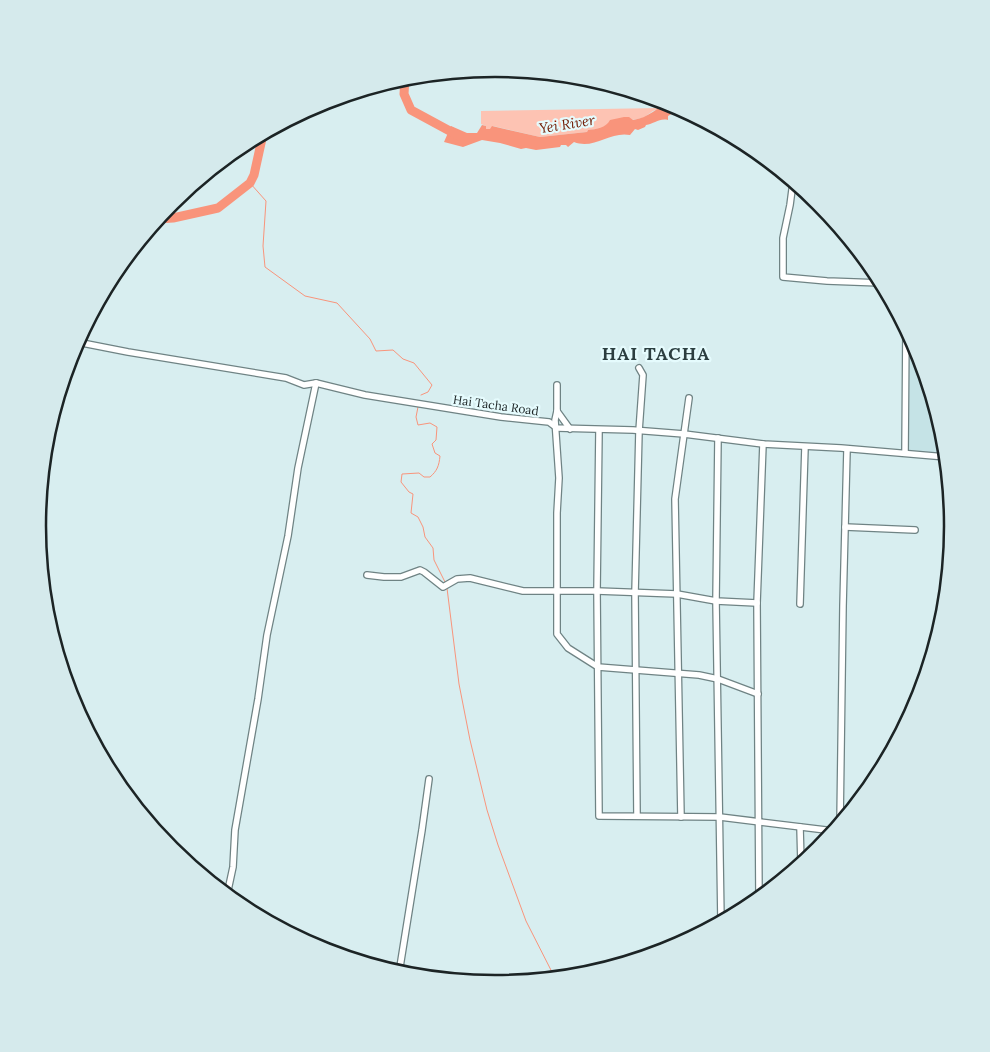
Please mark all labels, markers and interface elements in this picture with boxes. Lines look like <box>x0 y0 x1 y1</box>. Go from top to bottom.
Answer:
water label: Yei River <box>538 111 597 137</box>
district label: HAI TACHA <box>602 342 710 365</box>
street label: Hai Tacha Road <box>452 392 540 418</box>

